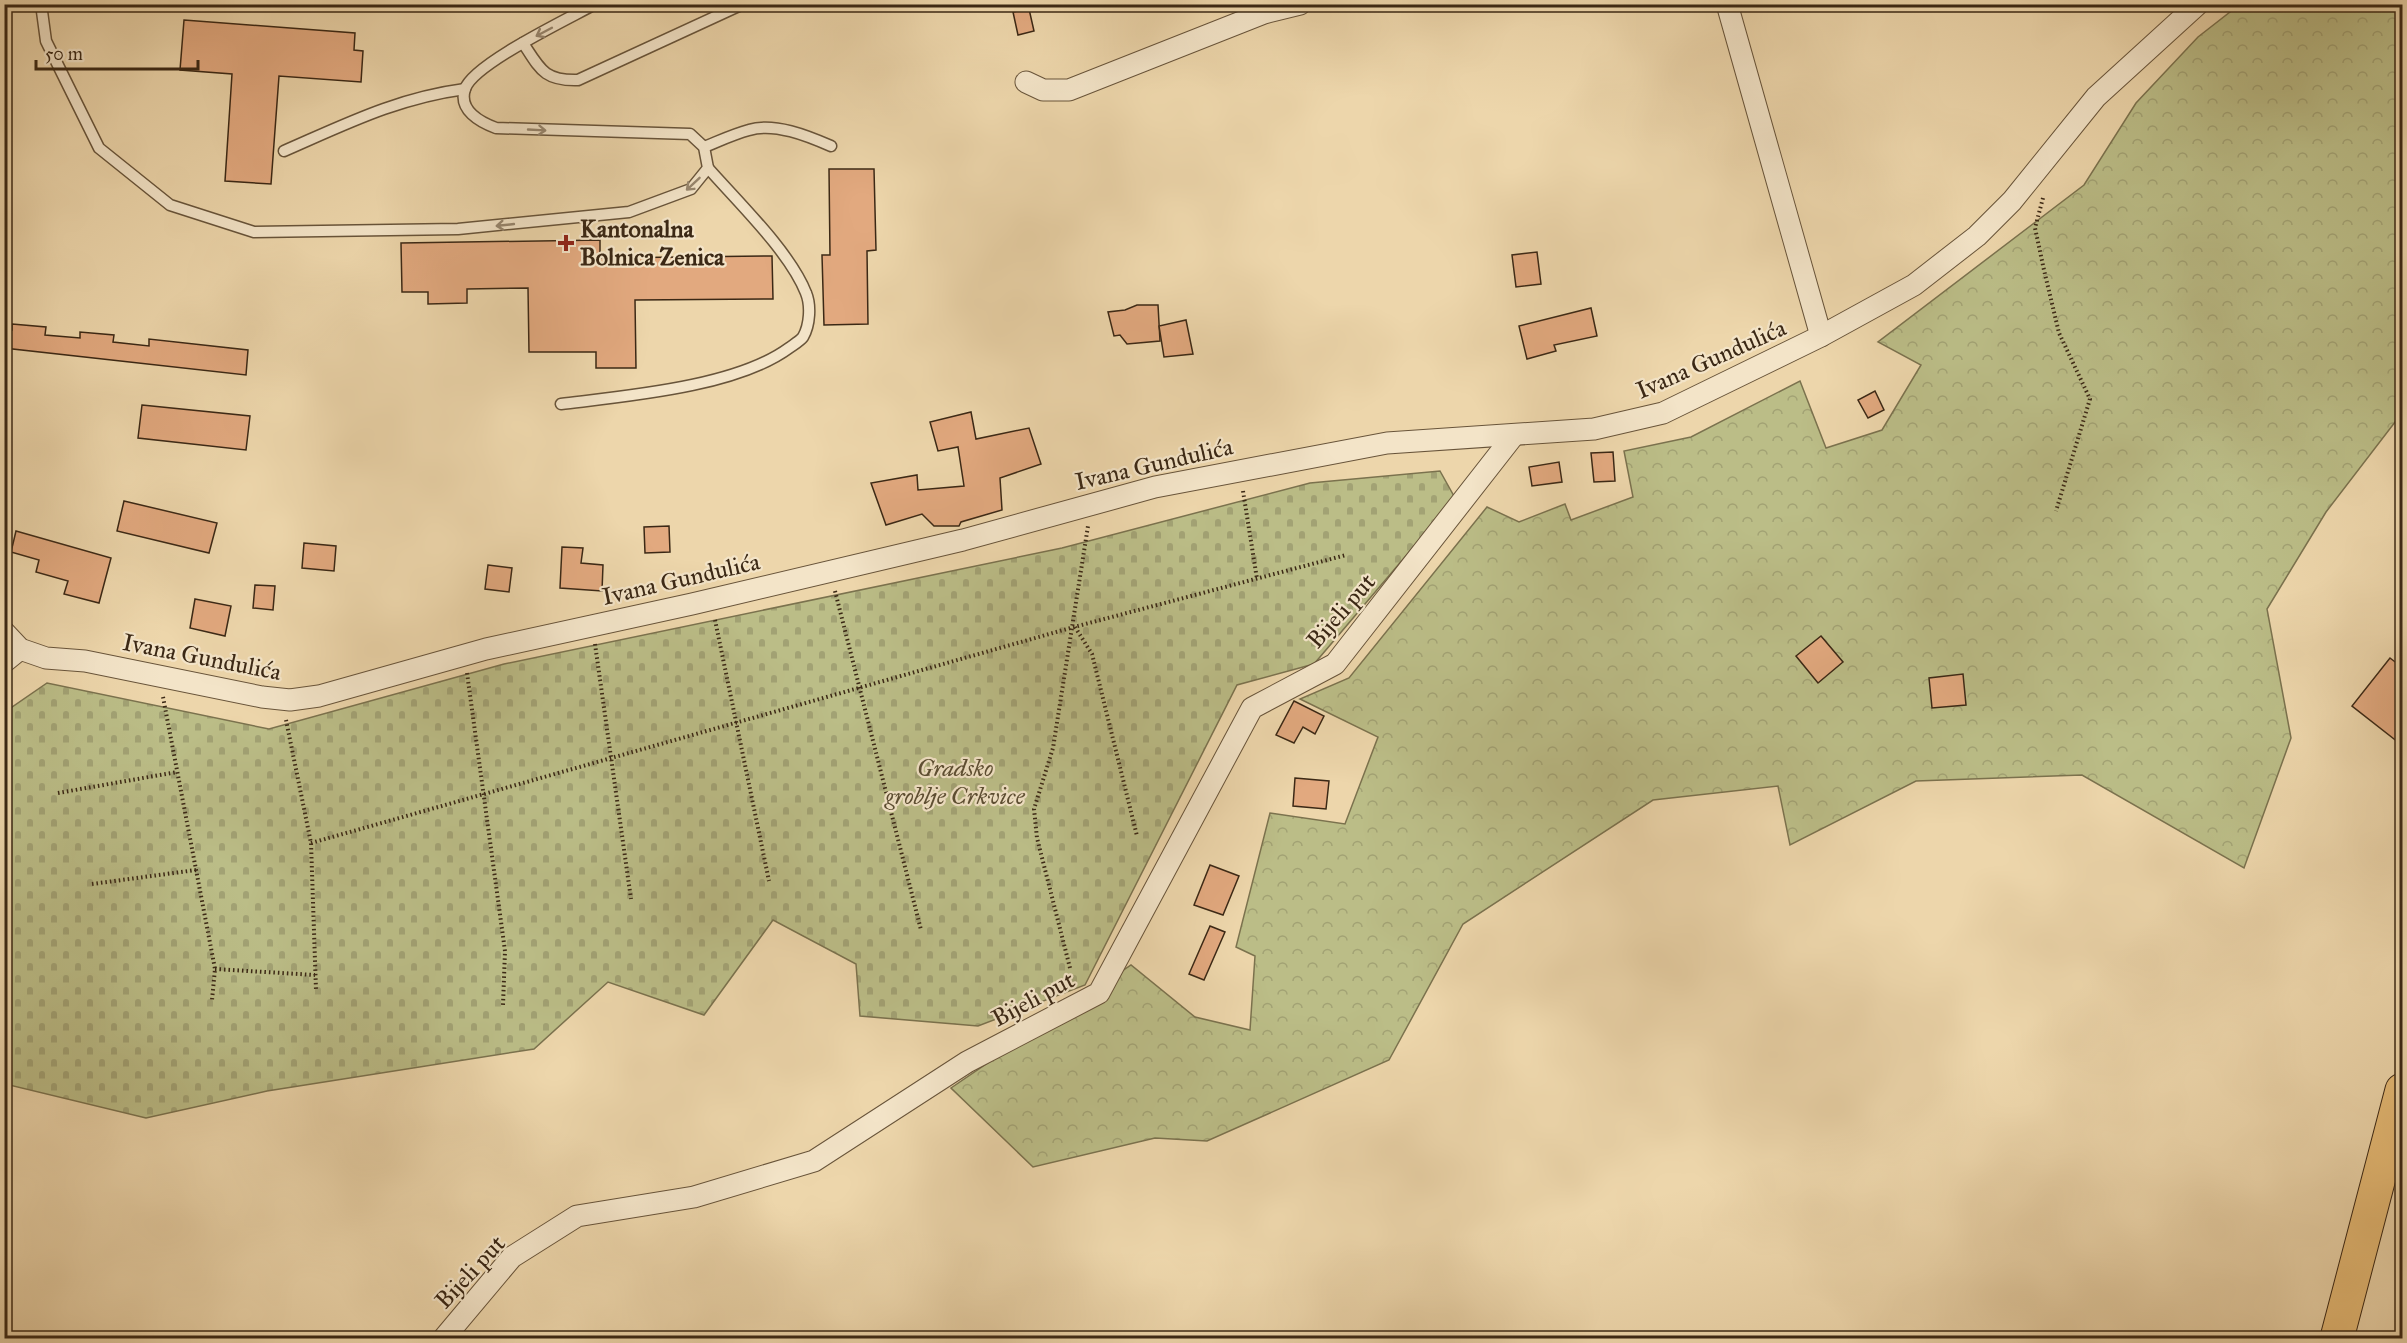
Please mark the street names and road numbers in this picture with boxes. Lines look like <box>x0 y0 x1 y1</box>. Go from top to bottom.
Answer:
street label: Ivana Gundulića <box>1631 312 1791 405</box>
street label: Ivana Gundulića <box>1072 431 1237 497</box>
street label: Ivana Gundulića <box>599 546 764 612</box>
street label: Bijeli put <box>1300 567 1382 655</box>
street label: Ivana Gundulića <box>120 627 285 687</box>
street label: Bijeli put <box>986 964 1080 1033</box>
street label: Bijeli put <box>428 1229 512 1315</box>

